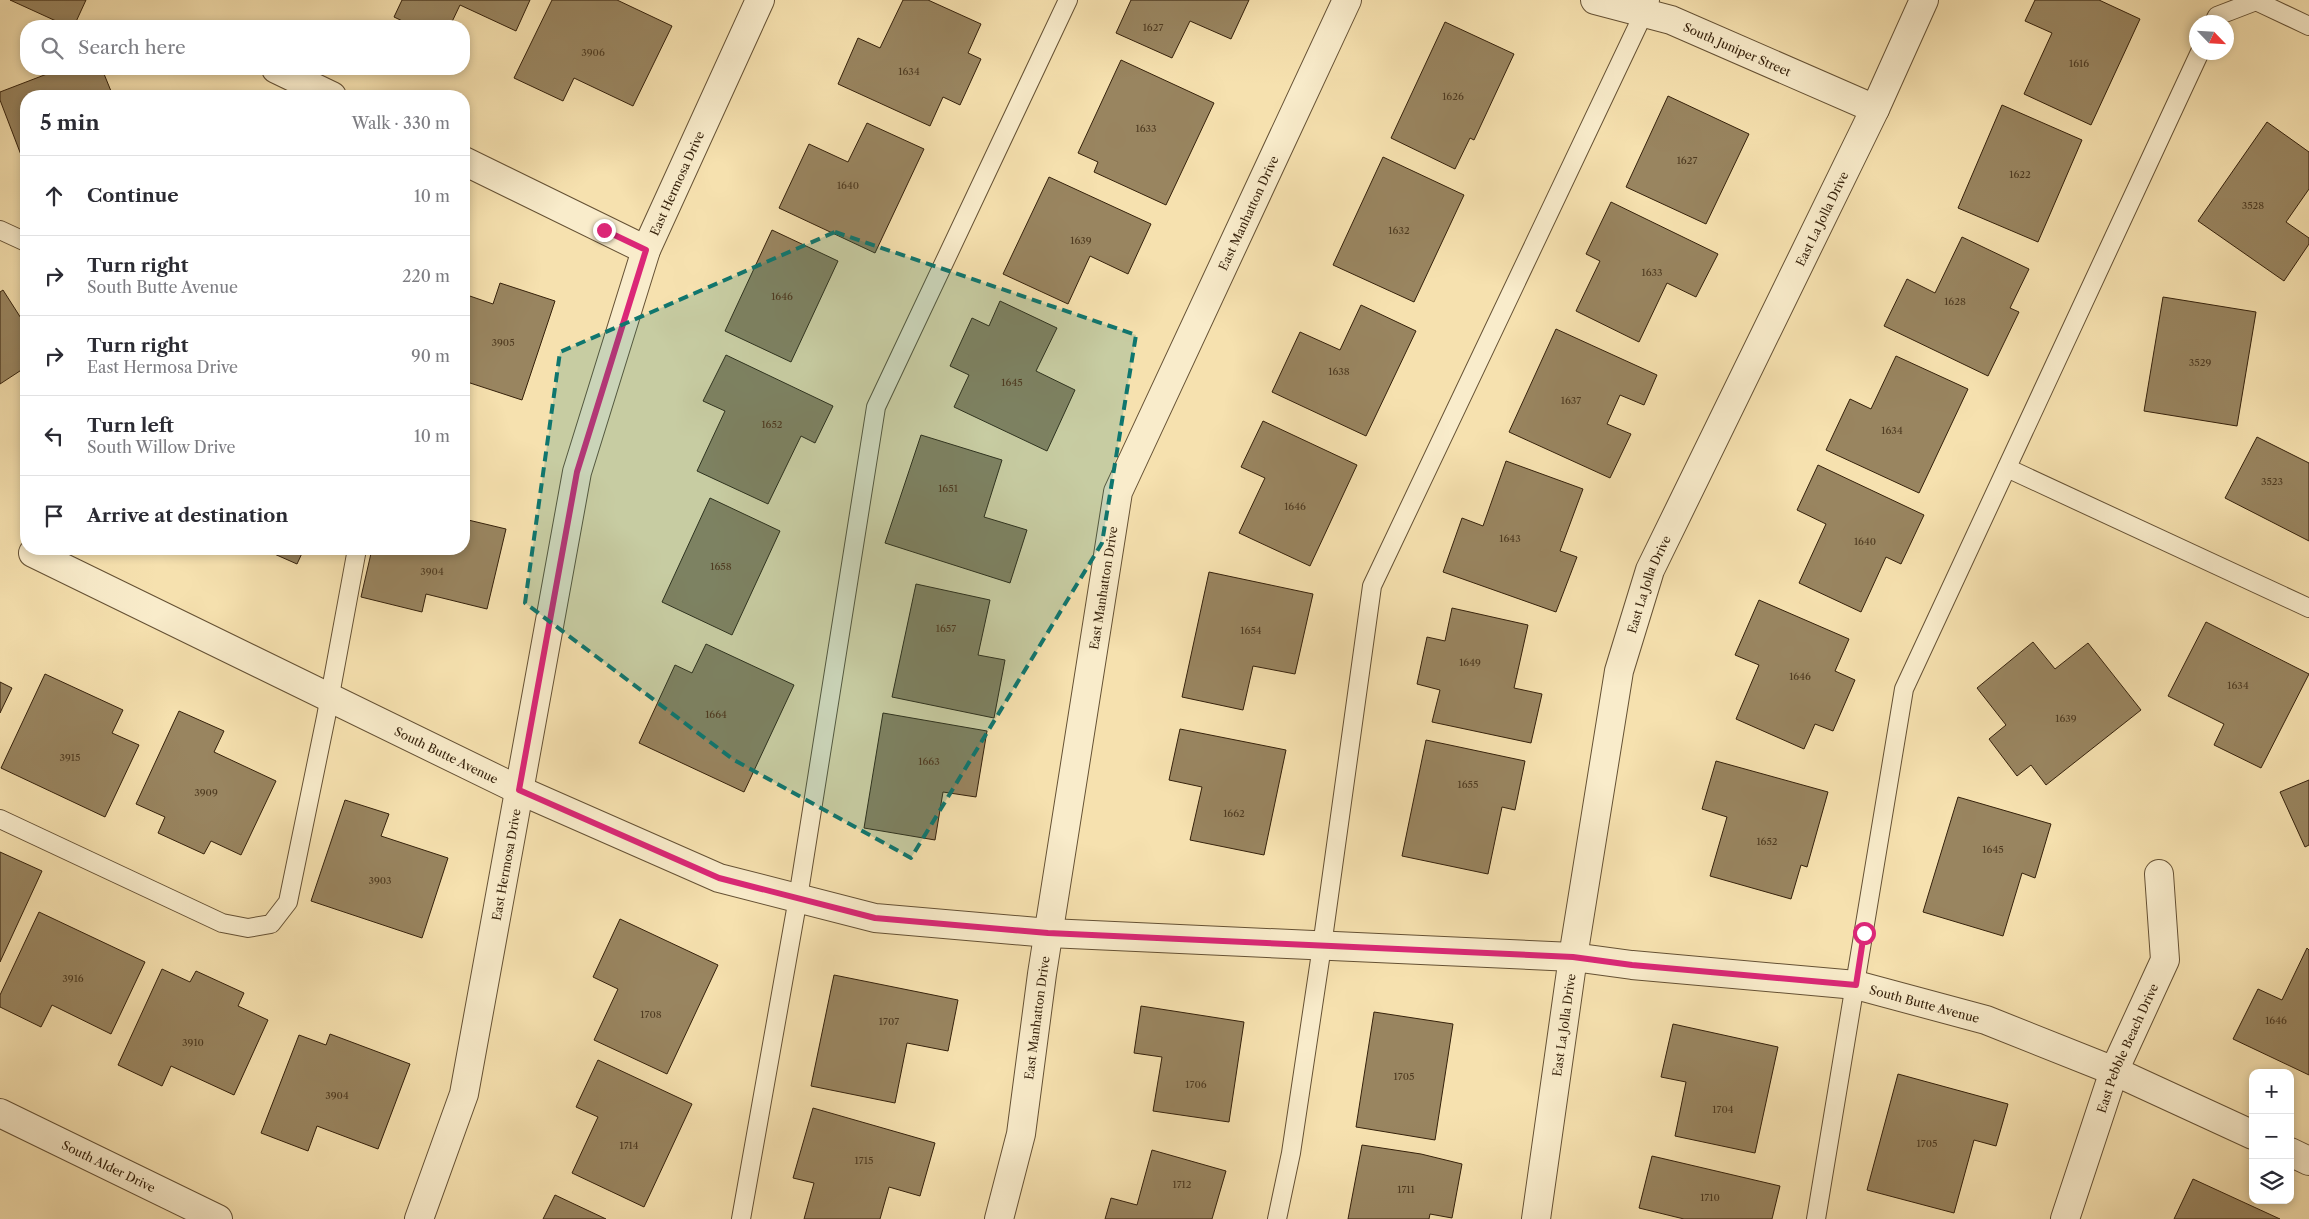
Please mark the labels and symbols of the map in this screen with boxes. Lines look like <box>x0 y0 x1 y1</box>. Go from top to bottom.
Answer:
north arrow <box>2189 15 2234 60</box>
street label: South Juniper Street <box>1681 19 1794 79</box>
house number: 1627 <box>1143 21 1163 34</box>
house number: 3906 <box>581 46 605 59</box>
house number: 1616 <box>2069 57 2089 70</box>
house number: 1634 <box>898 65 920 78</box>
house number: 1626 <box>1442 90 1464 103</box>
house number: 1633 <box>1135 122 1157 135</box>
street label: East Hermosa Drive <box>646 128 707 238</box>
street label: East Manhatton Drive <box>1215 153 1281 273</box>
house number: 1627 <box>1677 154 1697 167</box>
street label: East La Jolla Drive <box>1792 168 1851 268</box>
house number: 1622 <box>2009 168 2031 181</box>
house number: 1640 <box>837 179 859 192</box>
house number: 3528 <box>2242 199 2264 212</box>
route end <box>593 219 616 242</box>
house number: 1632 <box>1388 224 1410 237</box>
house number: 1639 <box>1070 234 1092 247</box>
house number: 1633 <box>1641 266 1663 279</box>
house number: 1646 <box>771 290 793 303</box>
house number: 1628 <box>1944 295 1966 308</box>
house number: 3905 <box>491 336 515 349</box>
house number: 3529 <box>2189 356 2211 369</box>
house number: 1638 <box>1328 365 1350 378</box>
house number: 1645 <box>1001 376 1023 389</box>
house number: 1637 <box>1561 394 1581 407</box>
house number: 1652 <box>761 418 783 431</box>
house number: 1634 <box>1881 424 1903 437</box>
house number: 3523 <box>2261 475 2283 488</box>
house number: 1651 <box>938 482 959 495</box>
house number: 1646 <box>1284 500 1306 513</box>
street label: East Manhatton Drive <box>1086 525 1120 651</box>
house number: 1643 <box>1499 532 1521 545</box>
street label: East La Jolla Drive <box>1624 532 1673 635</box>
house number: 1640 <box>1854 535 1876 548</box>
house number: 1658 <box>710 560 732 573</box>
house number: 3904 <box>420 565 444 578</box>
house number: 1657 <box>936 622 956 635</box>
house number: 1654 <box>1240 624 1262 637</box>
house number: 1649 <box>1459 656 1481 669</box>
house number: 1646 <box>1789 670 1811 683</box>
house number: 1634 <box>2227 679 2249 692</box>
house number: 1664 <box>705 708 727 721</box>
house number: 1639 <box>2055 712 2077 725</box>
street label: South Butte Avenue <box>392 723 501 786</box>
house number: 3915 <box>59 751 81 764</box>
house number: 1663 <box>918 755 940 768</box>
house number: 1655 <box>1458 778 1478 791</box>
house number: 3909 <box>194 786 218 799</box>
street label: East Hermosa Drive <box>488 807 523 922</box>
house number: 1662 <box>1223 807 1245 820</box>
house number: 1652 <box>1756 835 1778 848</box>
house number: 1645 <box>1982 843 2004 856</box>
house number: 3903 <box>368 874 392 887</box>
route start <box>1853 922 1876 945</box>
street label: East Manhatton Drive <box>1021 955 1052 1081</box>
house number: 3916 <box>62 972 84 985</box>
street label: East La Jolla Drive <box>1549 972 1578 1077</box>
street label: East Pebble Beach Drive <box>2093 981 2161 1115</box>
street label: South Butte Avenue <box>1868 982 1982 1026</box>
house number: 1708 <box>640 1008 662 1021</box>
house number: 1646 <box>2265 1014 2287 1027</box>
house number: 1707 <box>879 1015 899 1028</box>
house number: 3910 <box>182 1036 204 1049</box>
house number: 1705 <box>1394 1070 1414 1083</box>
house number: 1706 <box>1185 1078 1207 1091</box>
house number: 3904 <box>325 1089 349 1102</box>
house number: 1704 <box>1712 1103 1734 1116</box>
street label: South Alder Drive <box>60 1137 158 1195</box>
house number: 1705 <box>1917 1137 1937 1150</box>
house number: 1714 <box>619 1139 639 1152</box>
house number: 1715 <box>855 1154 873 1167</box>
house number: 1712 <box>1172 1178 1192 1191</box>
house number: 1711 <box>1397 1183 1416 1196</box>
house number: 1710 <box>1700 1191 1720 1204</box>

